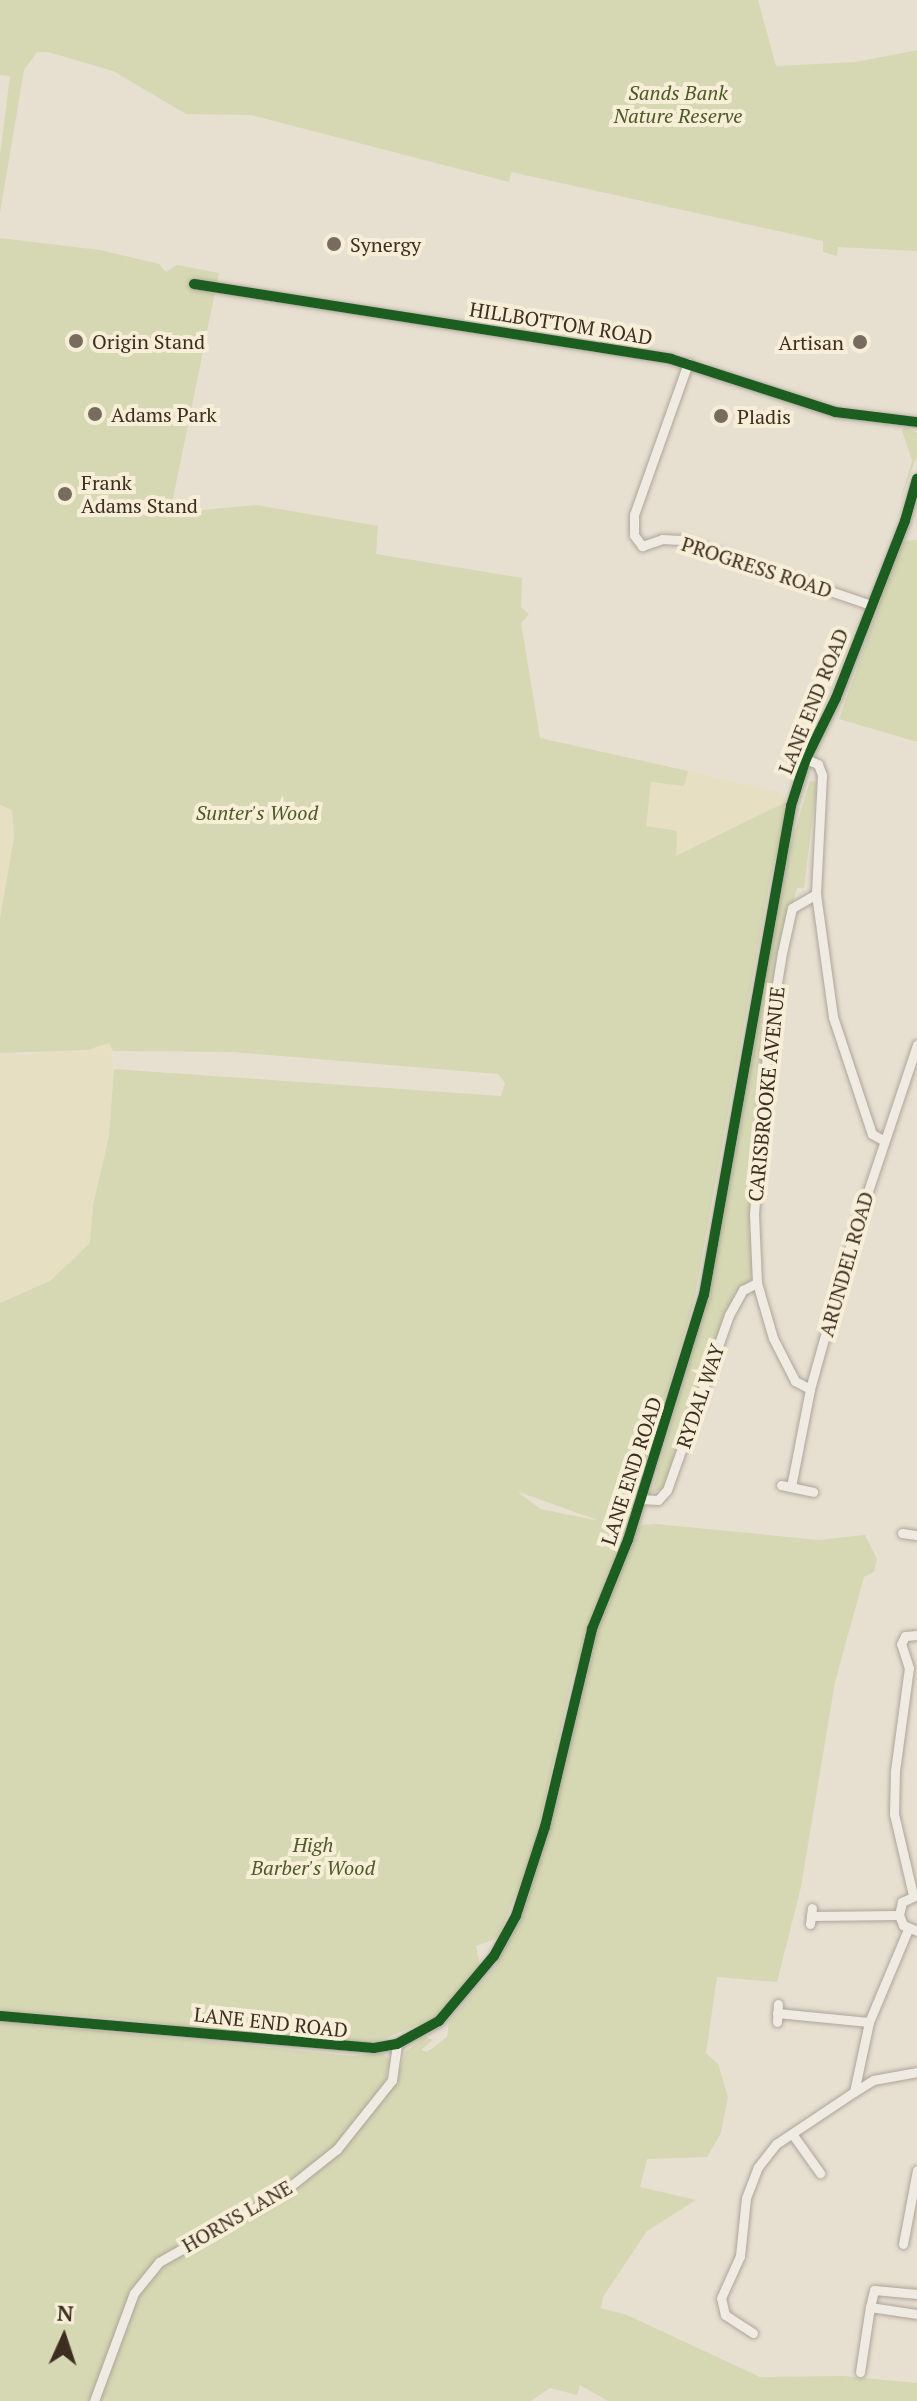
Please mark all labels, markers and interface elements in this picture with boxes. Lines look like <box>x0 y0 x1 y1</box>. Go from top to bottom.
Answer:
park label: Sands Bank Nature Reserve <box>614 80 742 127</box>
place label: Synergy <box>350 232 421 256</box>
marker: Synergy <box>325 235 343 253</box>
street label: HILLBOTTOM ROAD <box>468 297 654 349</box>
place label: Origin Stand <box>92 329 205 353</box>
place label: Artisan <box>779 330 844 354</box>
marker: Origin Stand <box>67 332 85 350</box>
marker: Artisan <box>851 333 869 351</box>
place label: Adams Park <box>111 402 217 426</box>
place label: Pladis <box>737 404 791 428</box>
marker: Adams Park <box>86 405 104 423</box>
marker: Pladis <box>712 407 730 425</box>
place label: Frank Adams Stand <box>81 470 198 517</box>
marker: Frank Adams Stand <box>56 485 74 503</box>
street label: PROGRESS ROAD <box>679 531 835 603</box>
street label: LANE END ROAD <box>773 625 853 777</box>
park label: Sunter's Wood <box>196 800 318 824</box>
street label: CARISBROOKE AVENUE <box>743 985 789 1203</box>
street label: ARUNDEL ROAD <box>814 1189 878 1339</box>
street label: RYDAL WAY <box>671 1341 729 1451</box>
street label: LANE END ROAD <box>596 1394 666 1548</box>
park label: High Barber's Wood <box>251 1832 375 1879</box>
street label: LANE END ROAD <box>193 2002 349 2042</box>
street label: HORNS LANE <box>178 2175 296 2257</box>
north arrow <box>24 2297 104 2377</box>
text: N <box>56 2298 74 2327</box>

